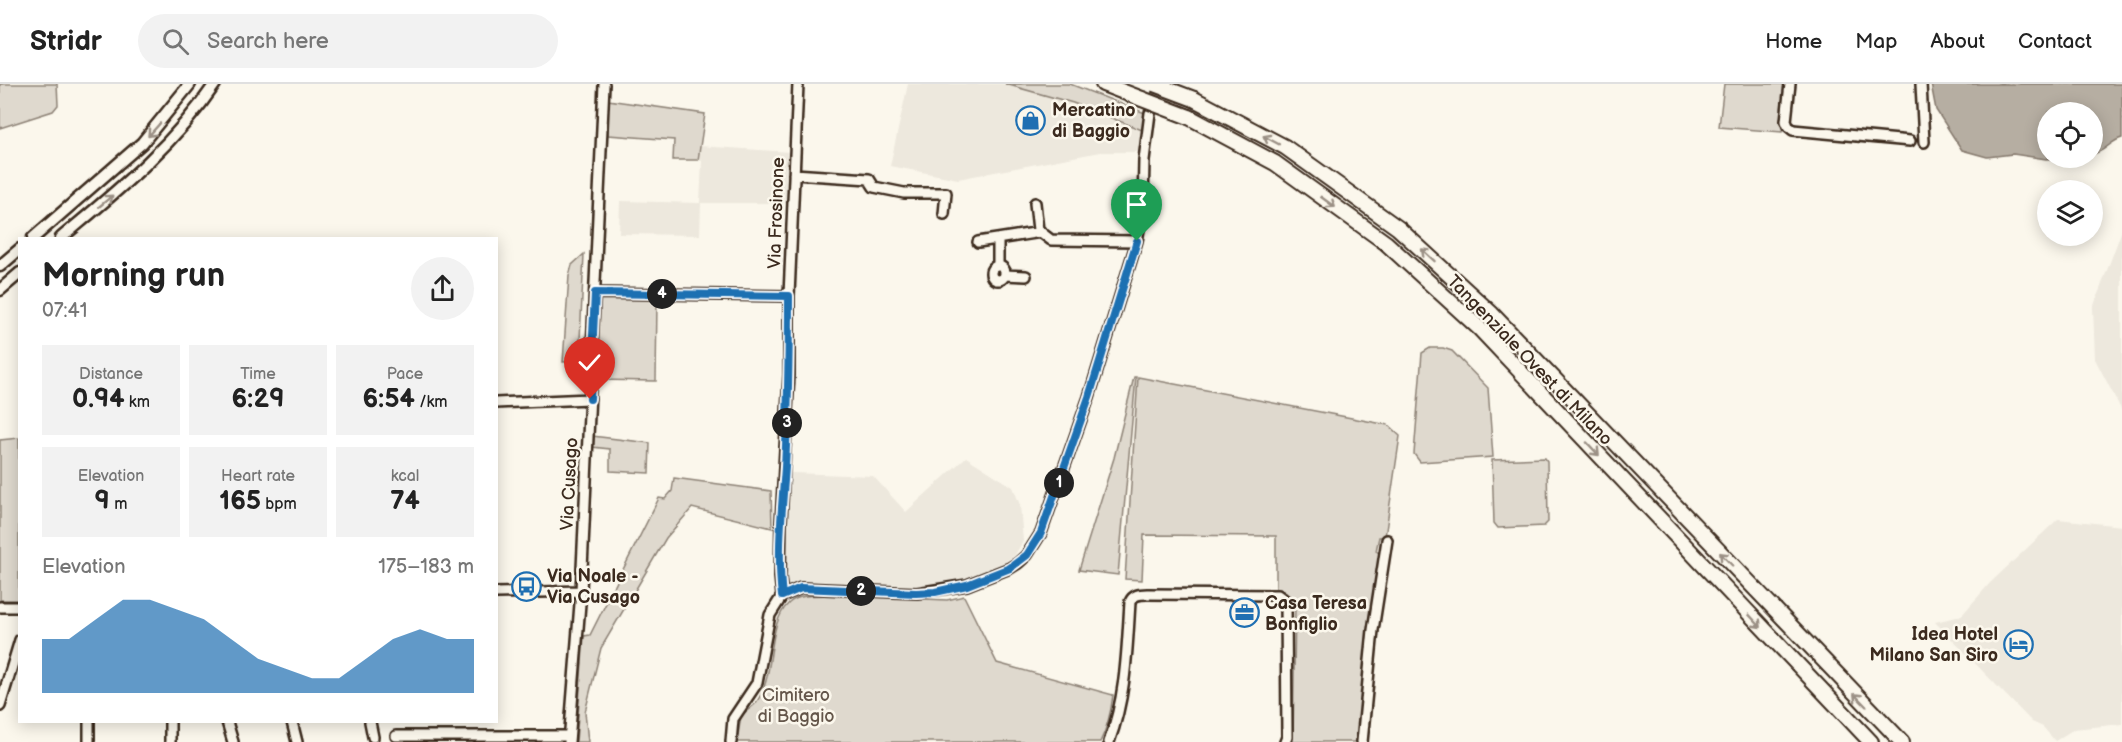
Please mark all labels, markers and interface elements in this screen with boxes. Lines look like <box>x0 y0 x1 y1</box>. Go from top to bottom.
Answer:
search box <box>138 14 558 68</box>
text: Stridr <box>30 25 102 58</box>
icon: search <box>159 25 192 58</box>
text: Search here <box>207 28 329 55</box>
text: Home <box>1765 29 1822 54</box>
text: Map <box>1855 29 1897 54</box>
text: About <box>1930 29 1985 54</box>
text: Contact <box>2018 29 2092 54</box>
place label: Mercatino di Baggio <box>1052 100 1136 142</box>
map controls <box>2037 102 2103 246</box>
button: locate <box>2037 102 2103 168</box>
shop icon: Mercatino di Baggio <box>1015 104 1047 136</box>
one-way arrow <box>147 122 161 137</box>
one-way arrow <box>1263 134 1281 145</box>
street label: Via Frosinone <box>764 156 789 269</box>
pin <box>1111 179 1162 241</box>
button: layers <box>2037 180 2103 246</box>
icon: arrive <box>1120 188 1153 221</box>
one-way arrow <box>98 194 113 208</box>
one-way arrow <box>1320 195 1336 208</box>
one-way arrow <box>1421 248 1436 262</box>
text: Morning run <box>42 256 225 296</box>
button: share <box>411 257 474 320</box>
street label: Tangenziale Ovest di Milano <box>1443 271 1617 450</box>
pin: 4 <box>647 279 677 309</box>
text: 4 <box>657 284 667 303</box>
text: 07:41 <box>42 299 88 323</box>
pin <box>564 337 615 399</box>
icon: check <box>573 346 606 379</box>
text: Distance <box>79 365 143 384</box>
text: Time <box>240 365 276 384</box>
text: Pace <box>387 365 423 384</box>
text: 0.94 <box>72 384 125 415</box>
text: 6:29 <box>232 384 284 415</box>
text: 6:54 <box>363 384 415 415</box>
text: km <box>125 393 150 412</box>
text: /km <box>415 393 447 412</box>
pin: 3 <box>772 408 802 438</box>
text: 3 <box>782 413 792 432</box>
street label: Via Cusago <box>557 437 582 531</box>
one-way arrow <box>1585 441 1600 456</box>
text: Elevation <box>78 467 144 486</box>
text: Heart rate <box>221 467 295 486</box>
text: kcal <box>391 467 419 486</box>
pin: 1 <box>1044 468 1074 498</box>
text: 1 <box>1056 473 1062 492</box>
text: 9 <box>95 486 110 517</box>
text: 165 <box>219 486 261 517</box>
text: 74 <box>390 486 420 517</box>
text: m <box>110 495 127 514</box>
text: bpm <box>261 495 297 514</box>
one-way arrow <box>1719 552 1733 567</box>
text: Elevation <box>42 555 125 579</box>
text: 175–183 m <box>378 555 474 579</box>
place label: Via Noale - Via Cusago <box>547 566 640 608</box>
bus stop icon: Via Noale - Via Cusago <box>510 570 542 602</box>
pin: 2 <box>846 576 876 606</box>
text: 2 <box>856 581 866 600</box>
place label: Casa Teresa Bonfiglio <box>1265 593 1367 635</box>
office icon: Casa Teresa Bonfiglio <box>1228 597 1260 629</box>
one-way arrow <box>1748 613 1762 628</box>
place label: Idea Hotel Milano San Siro <box>1870 624 1998 666</box>
hotel icon: Idea Hotel Milano San Siro <box>2003 628 2035 660</box>
park label: Cimitero di Baggio <box>757 685 835 727</box>
one-way arrow <box>1853 693 1868 708</box>

